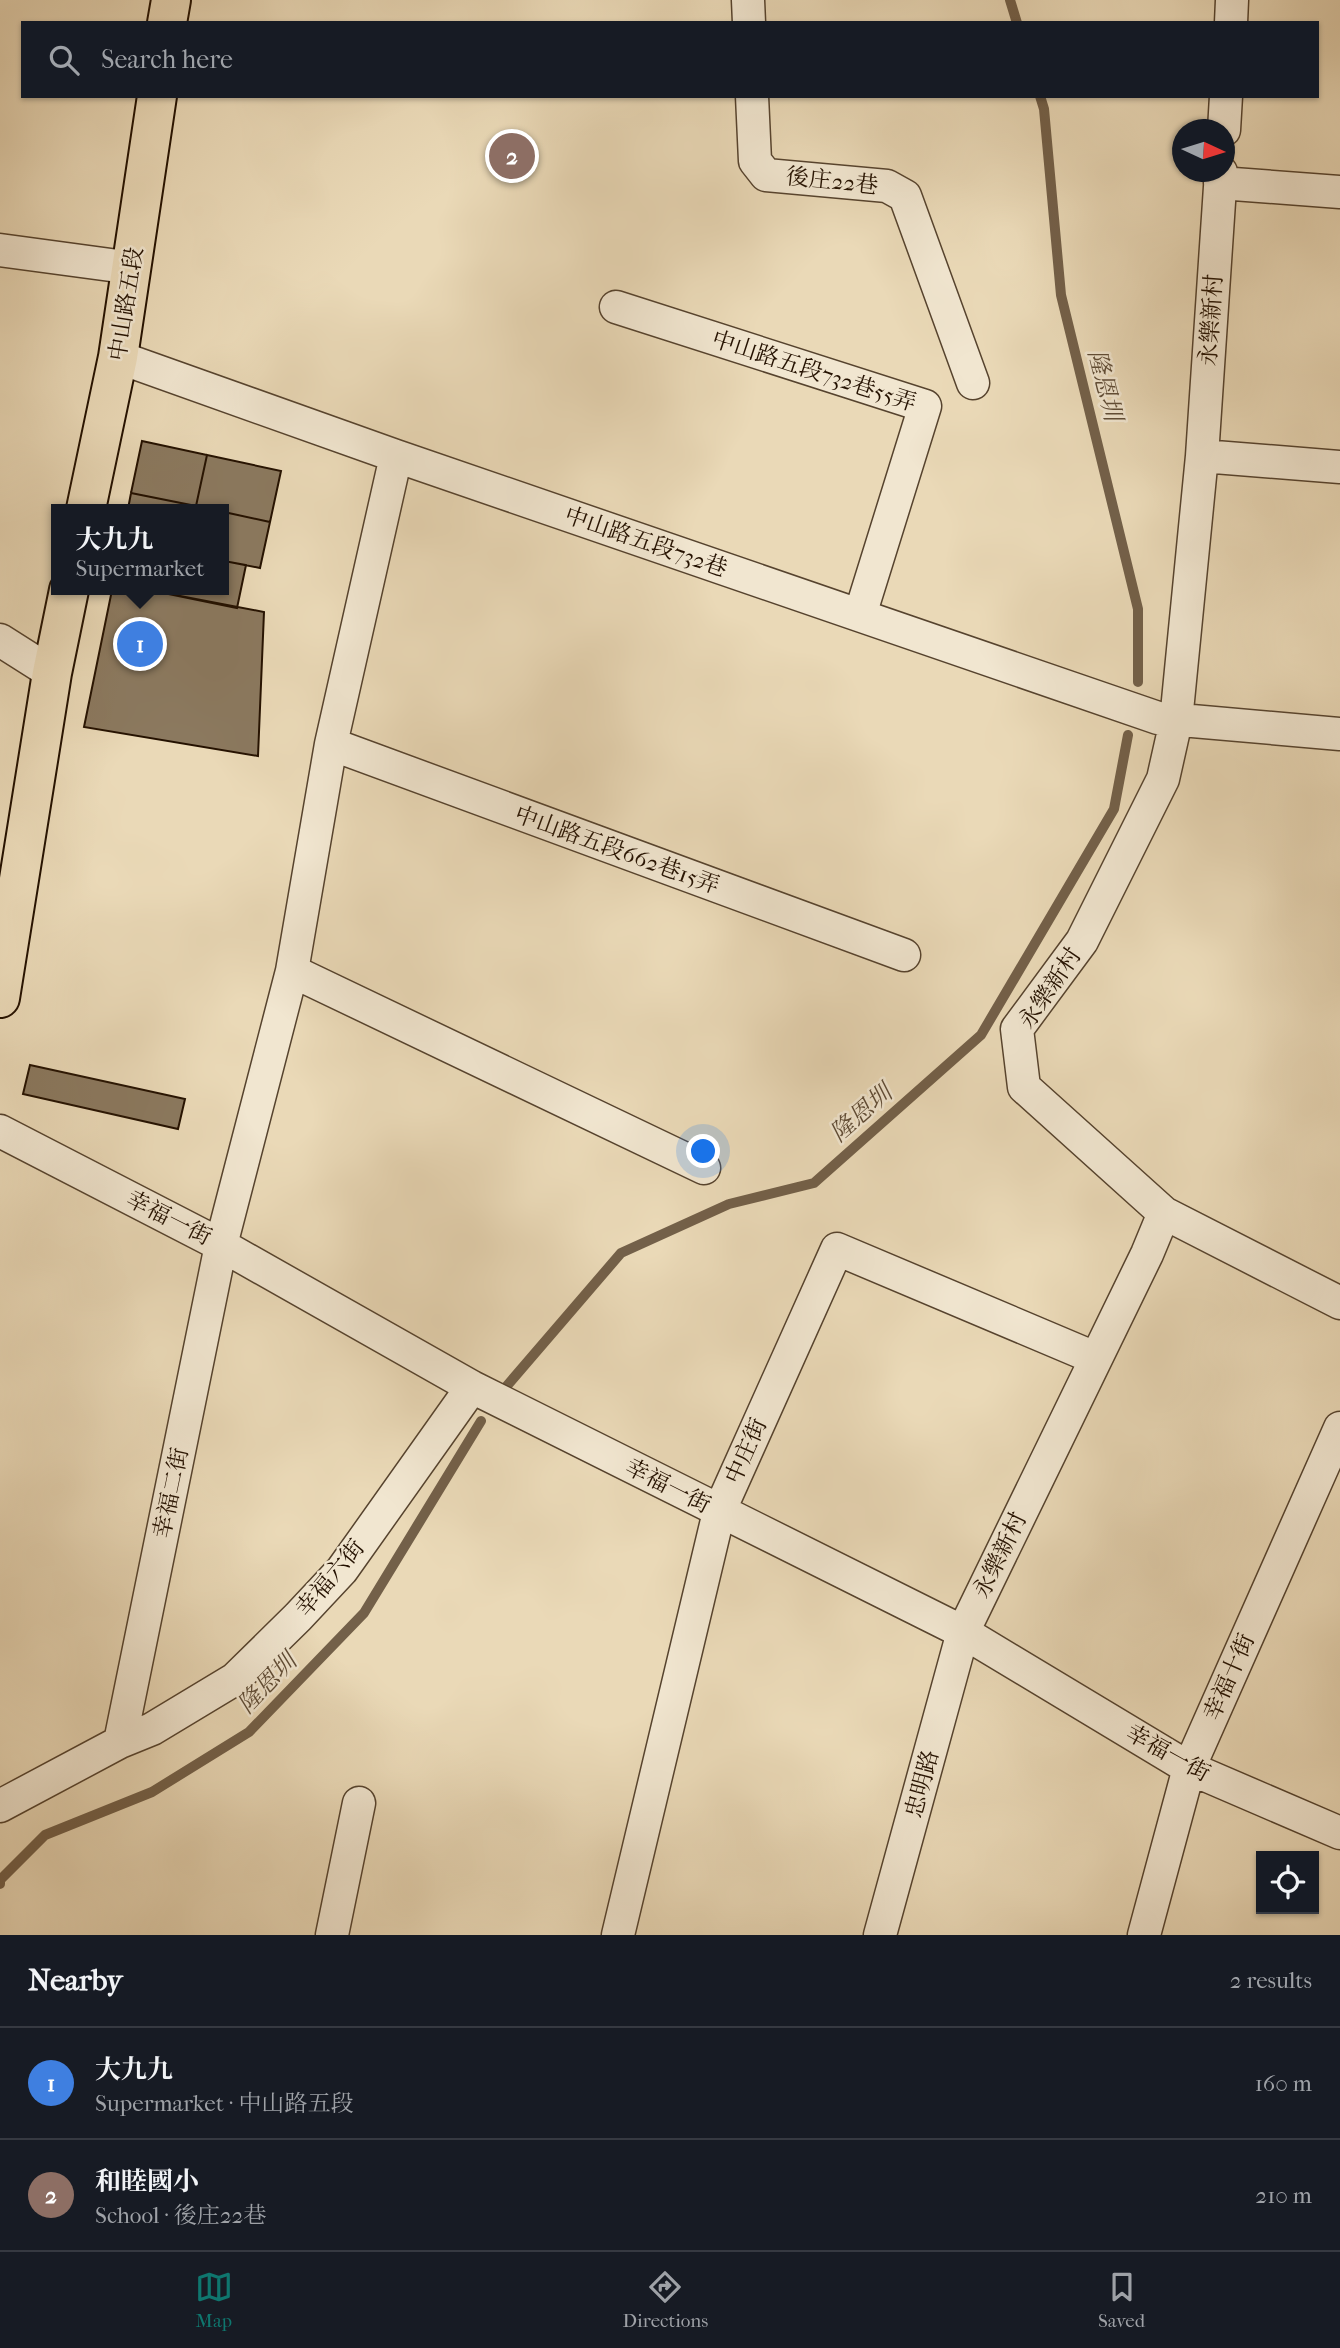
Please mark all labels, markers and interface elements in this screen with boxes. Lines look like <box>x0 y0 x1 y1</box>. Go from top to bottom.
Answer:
search box <box>21 21 1319 98</box>
icon: search <box>45 41 83 79</box>
text: Search here <box>101 44 233 75</box>
north arrow <box>1172 119 1235 182</box>
pin: 2 <box>489 130 535 182</box>
street label: 後庄22巷 <box>785 163 879 199</box>
street label: 中山路五段 <box>104 245 148 363</box>
street label: 永樂新村 <box>1194 273 1228 367</box>
street label: 中山路五段732巷55弄 <box>708 325 920 417</box>
water label: 隆恩圳 <box>1083 347 1128 427</box>
street label: 中山路五段732巷 <box>561 502 731 582</box>
popup <box>51 504 229 595</box>
text: 大九九 <box>76 524 154 555</box>
text: Supermarket <box>76 555 204 582</box>
pin: 1 <box>117 618 163 670</box>
street label: 中山路五段662巷15弄 <box>511 800 723 900</box>
street label: 永樂新村 <box>1013 942 1087 1034</box>
water label: 隆恩圳 <box>825 1076 900 1147</box>
your location <box>686 1134 720 1168</box>
street label: 幸福一街 <box>122 1185 216 1251</box>
street label: 中庄街 <box>720 1414 772 1488</box>
street label: 幸福二街 <box>148 1445 194 1541</box>
street label: 幸福一街 <box>621 1453 715 1519</box>
street label: 永樂新村 <box>968 1508 1032 1602</box>
street label: 幸福六街 <box>290 1534 370 1622</box>
street label: 幸福十街 <box>1198 1629 1260 1725</box>
water label: 隆恩圳 <box>232 1645 305 1719</box>
street label: 幸福一街 <box>1121 1719 1215 1787</box>
street label: 忠明路 <box>900 1747 944 1821</box>
map controls <box>1256 1851 1319 1914</box>
button: locate <box>1256 1851 1319 1914</box>
text: Nearby <box>28 1963 123 1998</box>
text: 2 results <box>1230 1967 1312 1994</box>
text: 大九九 <box>95 2054 173 2085</box>
text: 1 <box>47 2070 55 2097</box>
text: 160 m <box>1255 2070 1312 2097</box>
text: Supermarket · 中山路五段 <box>95 2090 353 2117</box>
text: 和睦國小 <box>95 2166 199 2197</box>
text: 2 <box>45 2182 57 2209</box>
text: 210 m <box>1255 2182 1312 2209</box>
text: School · 後庄22巷 <box>95 2202 266 2229</box>
tab: Map <box>195 2268 233 2332</box>
tab: Directions <box>623 2268 708 2332</box>
tab: Saved <box>1098 2268 1145 2332</box>

